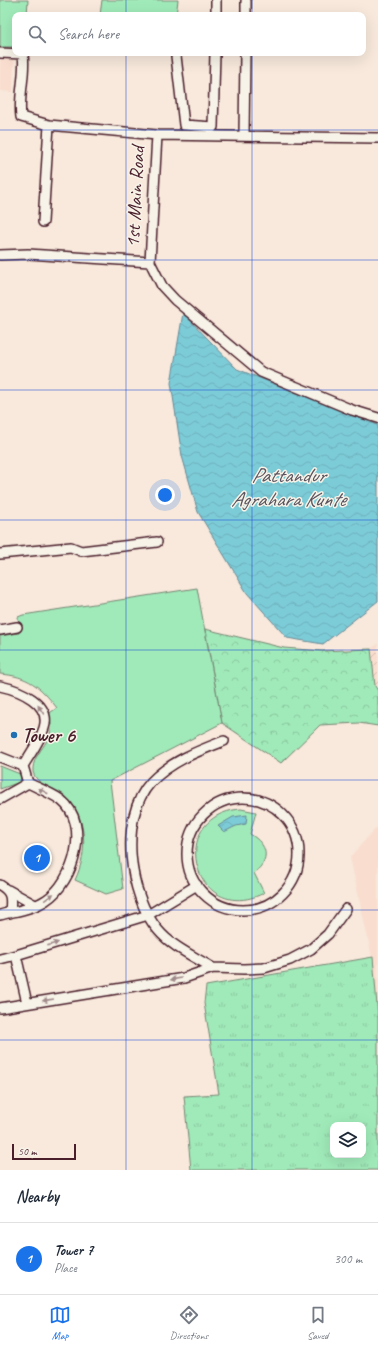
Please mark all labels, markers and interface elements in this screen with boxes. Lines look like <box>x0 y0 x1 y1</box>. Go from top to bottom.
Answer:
search box <box>12 12 366 56</box>
icon: search <box>26 23 48 45</box>
text: Search here <box>58 25 119 44</box>
street label: 1st Main Road <box>120 142 150 248</box>
water label: Pattandur Agrahara Kunte <box>231 462 348 512</box>
your location <box>155 485 175 505</box>
one-way arrow <box>37 705 45 715</box>
place label: Tower 6 <box>22 723 76 748</box>
marker: Tower 6 <box>9 730 19 740</box>
one-way arrow <box>37 787 48 794</box>
pin: 1 <box>24 843 50 873</box>
one-way arrow <box>44 893 55 901</box>
one-way arrow <box>47 940 59 946</box>
one-way arrow <box>170 976 182 982</box>
one-way arrow <box>42 997 54 1003</box>
map controls <box>330 1122 366 1158</box>
button: layers <box>330 1122 366 1158</box>
scale bar <box>12 1142 76 1161</box>
text: 50 m <box>18 1144 37 1158</box>
text: Nearby <box>16 1186 59 1207</box>
text: Tower 7 <box>54 1241 93 1260</box>
text: 1 <box>26 1251 32 1267</box>
text: 300 m <box>334 1251 362 1267</box>
text: Place <box>54 1260 77 1276</box>
tab: Map <box>49 1304 71 1342</box>
tab: Directions <box>170 1304 208 1342</box>
tab: Saved <box>307 1304 329 1342</box>

